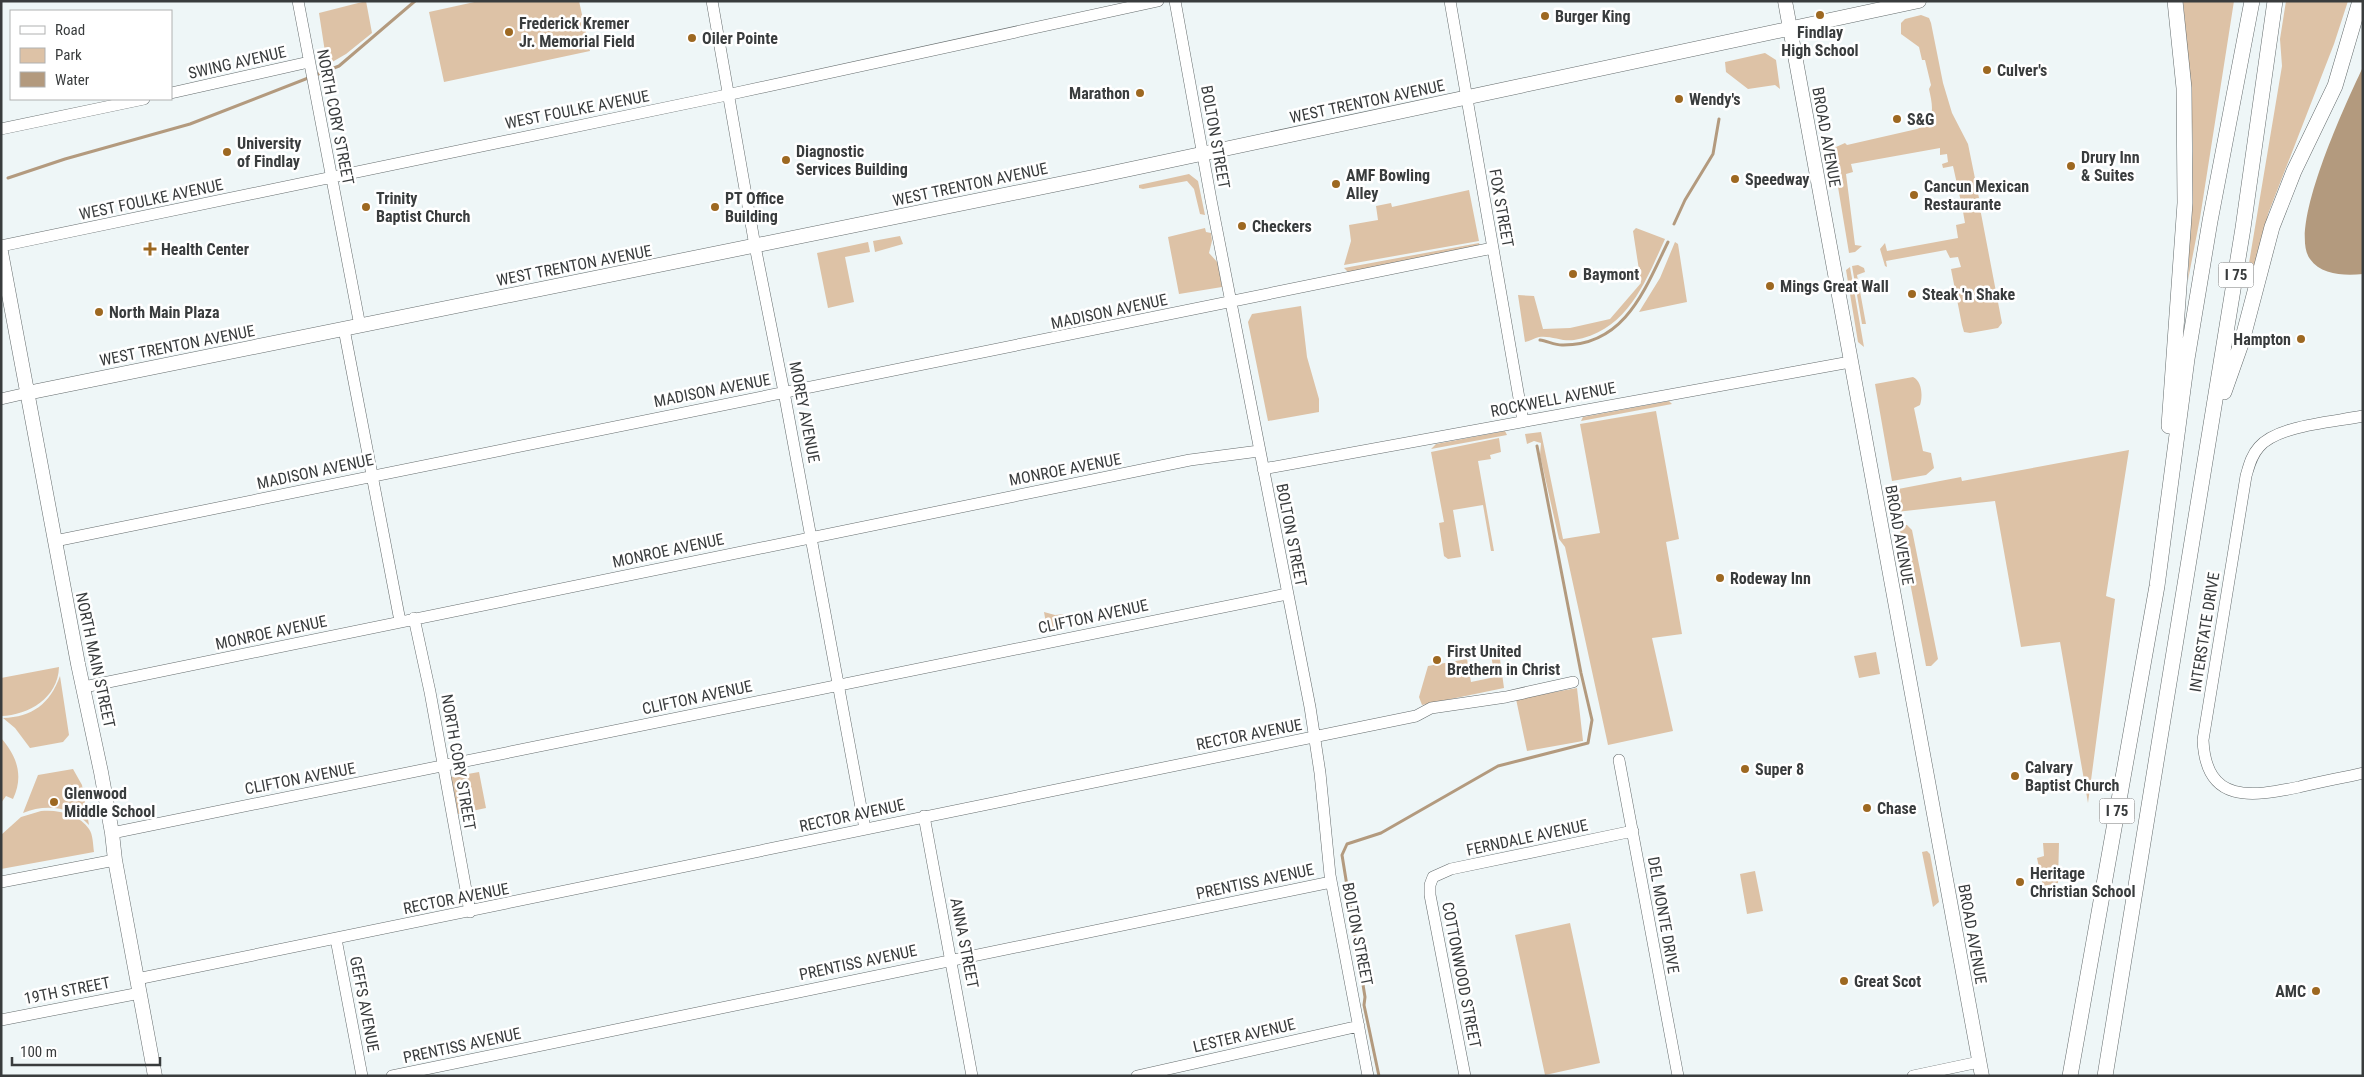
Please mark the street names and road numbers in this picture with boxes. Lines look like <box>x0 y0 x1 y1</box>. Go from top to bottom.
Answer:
street label: SWING AVENUE <box>186 42 288 83</box>
street label: NORTH CORY STREET <box>313 48 358 186</box>
street label: WEST TRENTON AVENUE <box>1288 76 1446 127</box>
street label: BOLTON STREET <box>1197 84 1234 190</box>
street label: WEST FOULKE AVENUE <box>503 86 651 133</box>
street label: BROAD AVENUE <box>1808 86 1845 189</box>
street label: WEST TRENTON AVENUE <box>891 159 1049 210</box>
street label: FOX STREET <box>1485 167 1518 249</box>
street label: WEST FOULKE AVENUE <box>77 175 225 224</box>
street label: WEST TRENTON AVENUE <box>495 241 653 290</box>
road number: I 75 <box>2218 262 2254 288</box>
street label: MADISON AVENUE <box>1049 290 1169 333</box>
street label: WEST TRENTON AVENUE <box>98 321 256 370</box>
street label: MOREY AVENUE <box>785 360 824 464</box>
street label: MADISON AVENUE <box>652 370 772 411</box>
street label: ROCKWELL AVENUE <box>1489 378 1617 421</box>
street label: MONROE AVENUE <box>1007 449 1123 490</box>
street label: MADISON AVENUE <box>255 450 375 493</box>
street label: BOLTON STREET <box>1272 482 1311 588</box>
street label: BROAD AVENUE <box>1881 484 1918 587</box>
street label: MONROE AVENUE <box>611 529 726 572</box>
street label: INTERSTATE DRIVE <box>2186 571 2223 693</box>
street label: NORTH MAIN STREET <box>72 591 119 730</box>
street label: CLIFTON AVENUE <box>1036 596 1150 637</box>
street label: MONROE AVENUE <box>214 611 329 654</box>
street label: CLIFTON AVENUE <box>640 677 754 718</box>
street label: NORTH CORY STREET <box>437 693 480 832</box>
street label: RECTOR AVENUE <box>1195 715 1304 754</box>
street label: CLIFTON AVENUE <box>243 758 357 799</box>
street label: RECTOR AVENUE <box>798 795 907 836</box>
road number: I 75 <box>2100 798 2134 824</box>
street label: FERNDALE AVENUE <box>1465 815 1590 860</box>
street label: DEL MONTE DRIVE <box>1644 855 1683 975</box>
street label: PRENTISS AVENUE <box>1194 860 1316 903</box>
street label: RECTOR AVENUE <box>402 879 511 918</box>
street label: BOLTON STREET <box>1338 881 1377 987</box>
street label: BROAD AVENUE <box>1954 883 1991 986</box>
street label: ANNA STREET <box>946 896 983 990</box>
street label: COTTONWOOD STREET <box>1438 900 1485 1050</box>
street label: PRENTISS AVENUE <box>797 941 919 984</box>
street label: GEFFS AVENUE <box>346 955 383 1054</box>
street label: 19TH STREET <box>22 973 112 1008</box>
street label: LESTER AVENUE <box>1191 1014 1297 1057</box>
street label: PRENTISS AVENUE <box>401 1024 523 1067</box>

